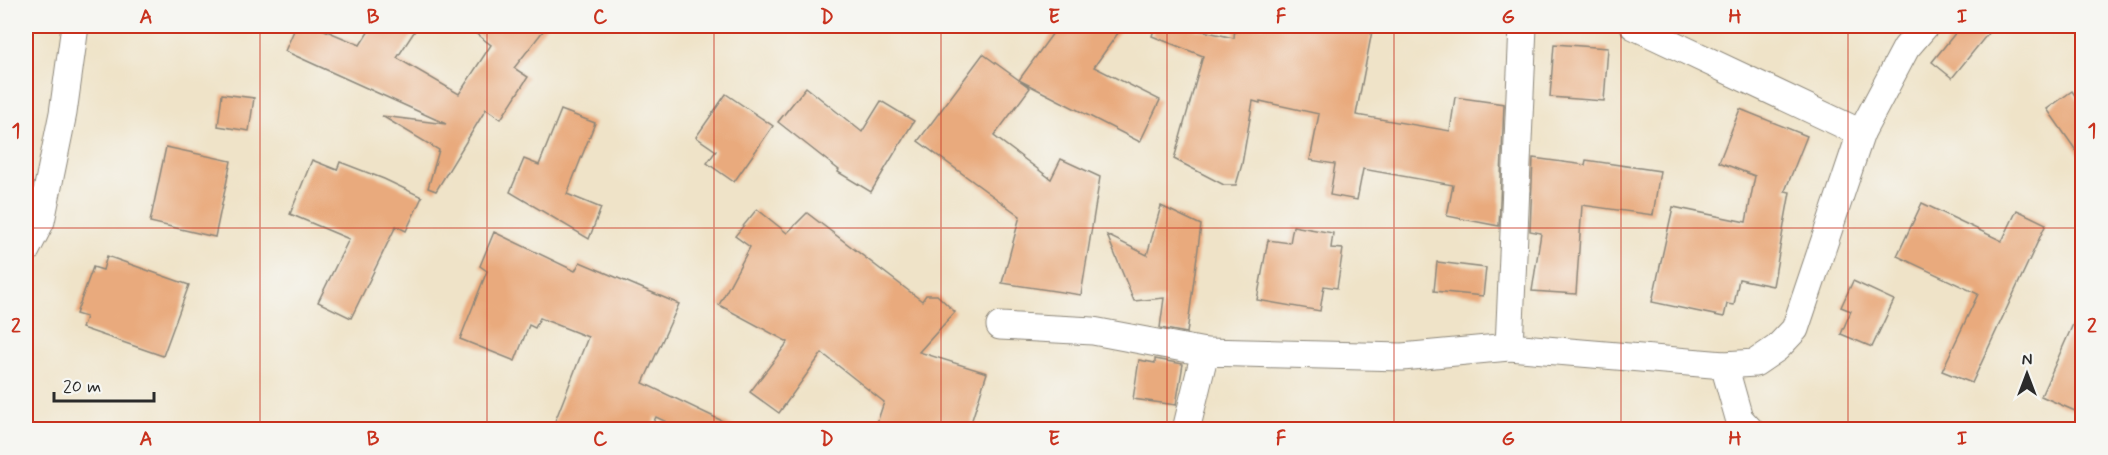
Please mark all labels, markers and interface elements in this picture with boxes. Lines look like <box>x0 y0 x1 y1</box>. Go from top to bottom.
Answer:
text: A <box>139 4 153 31</box>
text: B <box>367 4 380 31</box>
text: C <box>593 4 608 31</box>
text: D <box>820 4 834 31</box>
text: E <box>1048 4 1060 31</box>
text: F <box>1276 4 1287 31</box>
text: G <box>1501 4 1515 31</box>
text: H <box>1728 4 1742 31</box>
text: I <box>1957 4 1967 31</box>
text: 1 <box>12 118 20 145</box>
text: 1 <box>2088 118 2096 145</box>
text: 2 <box>11 313 21 340</box>
text: 2 <box>2087 313 2097 340</box>
north arrow <box>1997 344 2057 404</box>
text: N <box>2022 350 2032 371</box>
scale bar <box>54 365 154 403</box>
text: 20 m <box>63 375 101 399</box>
text: A <box>139 426 153 453</box>
text: B <box>367 426 380 453</box>
text: C <box>593 426 608 453</box>
text: D <box>820 426 834 453</box>
text: E <box>1048 426 1060 453</box>
text: F <box>1276 426 1287 453</box>
text: G <box>1501 426 1515 453</box>
text: H <box>1728 426 1742 453</box>
text: I <box>1957 426 1967 453</box>

